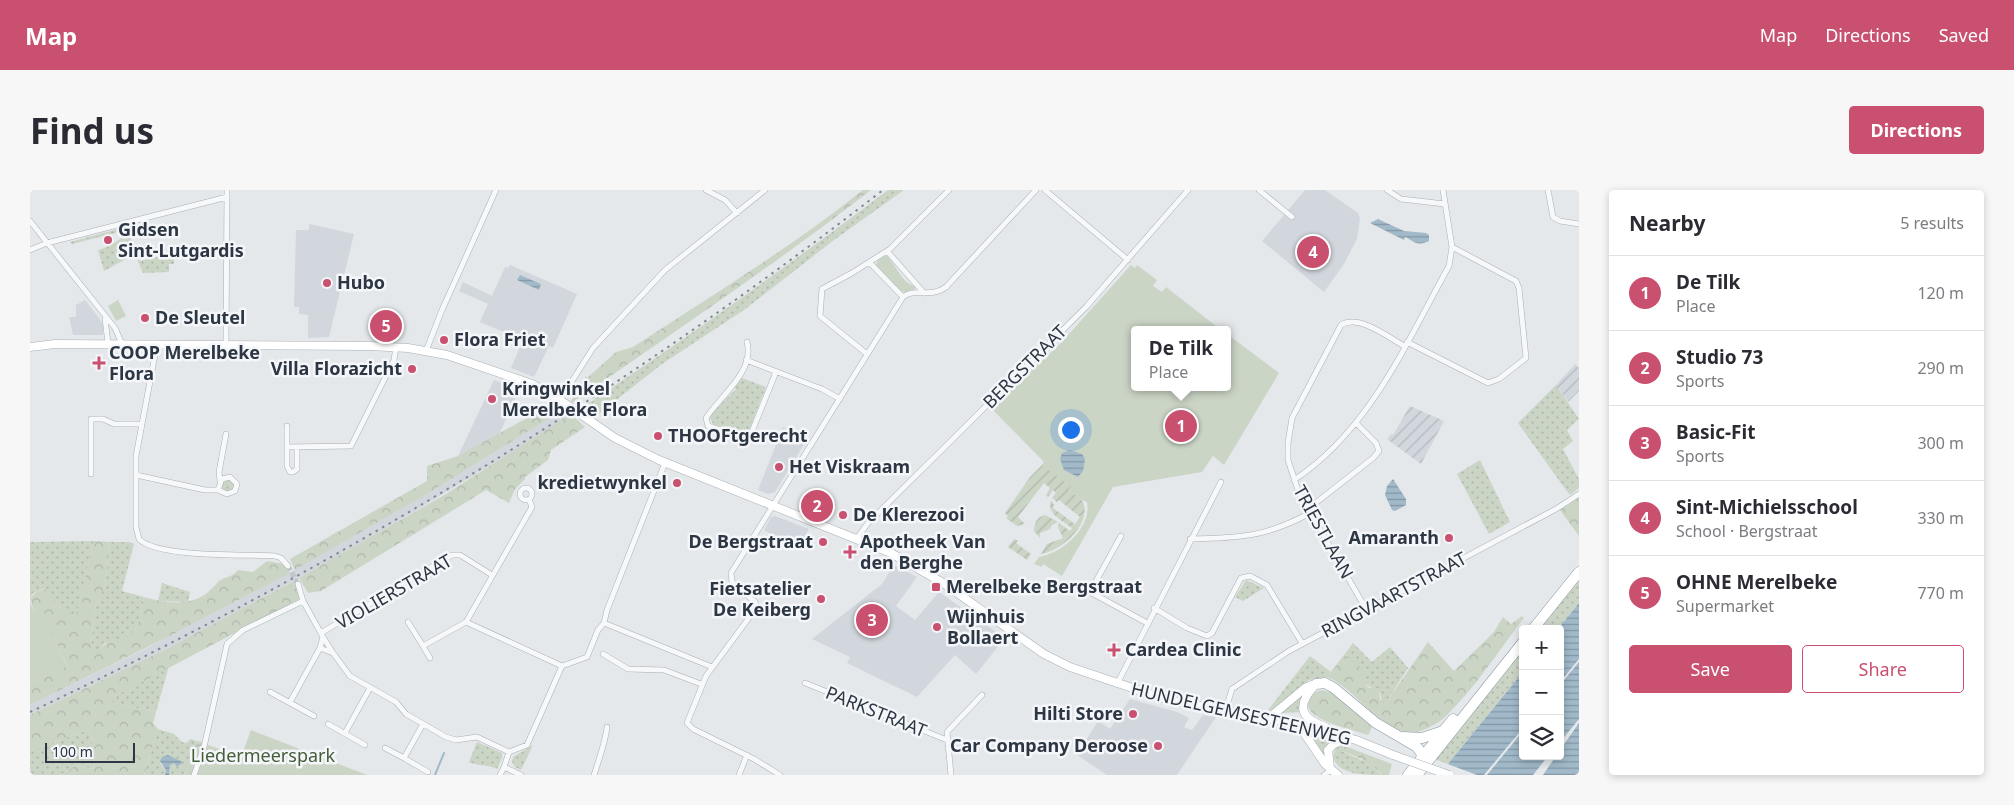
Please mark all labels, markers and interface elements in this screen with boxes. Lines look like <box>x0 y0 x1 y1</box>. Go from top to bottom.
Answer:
text: Map <box>25 19 77 52</box>
text: Map <box>1760 23 1797 47</box>
text: Directions <box>1825 23 1911 47</box>
text: Saved <box>1939 23 1989 47</box>
button: Directions <box>1849 106 1984 154</box>
text: Find us <box>30 107 154 154</box>
text: Nearby <box>1629 209 1705 237</box>
text: 5 results <box>1900 212 1964 234</box>
place label: Gidsen Sint-Lutgardis <box>118 217 244 262</box>
pin: 4 <box>1297 233 1329 271</box>
marker: Gidsen Sint-Lutgardis <box>102 234 114 246</box>
text: De Tilk <box>1676 269 1740 295</box>
place label: Hubo <box>337 270 385 294</box>
marker: Hubo <box>321 277 333 289</box>
text: 1 <box>1640 282 1650 304</box>
text: 120 m <box>1917 282 1964 304</box>
text: Place <box>1676 295 1716 317</box>
place label: De Sleutel <box>155 305 245 329</box>
pin: 5 <box>370 307 402 345</box>
marker: De Sleutel <box>139 312 151 324</box>
street label: BERGSTRAAT <box>977 319 1071 413</box>
popup <box>1131 326 1231 391</box>
place label: Flora Friet <box>454 327 546 351</box>
marker: Flora Friet <box>438 334 450 346</box>
text: De Tilk <box>1149 335 1213 361</box>
place label: COOP Merelbeke Flora <box>109 340 260 385</box>
text: Studio 73 <box>1676 344 1763 370</box>
place label: Villa Florazicht <box>271 356 402 380</box>
marker: COOP Merelbeke Flora <box>93 357 105 369</box>
text: 2 <box>1640 357 1650 379</box>
text: 290 m <box>1917 357 1964 379</box>
text: Place <box>1149 361 1188 383</box>
marker: Villa Florazicht <box>406 363 418 375</box>
text: Sports <box>1676 370 1724 392</box>
place label: Kringwinkel Merelbeke Flora <box>502 376 647 421</box>
marker: Kringwinkel Merelbeke Flora <box>486 393 498 405</box>
pin: 1 <box>1165 407 1197 445</box>
your location <box>1058 417 1084 443</box>
text: Basic-Fit <box>1676 419 1755 445</box>
place label: THOOFtgerecht <box>668 423 808 447</box>
marker: THOOFtgerecht <box>652 430 664 442</box>
text: 3 <box>1640 432 1650 454</box>
text: 300 m <box>1917 432 1964 454</box>
text: Sports <box>1676 445 1724 467</box>
place label: Het Viskraam <box>789 454 910 478</box>
marker: Het Viskraam <box>773 461 785 473</box>
place label: kredietwynkel <box>537 470 667 494</box>
marker: kredietwynkel <box>671 477 683 489</box>
street label: TRIESTLAAN <box>1288 481 1359 583</box>
pin: 2 <box>801 487 833 525</box>
text: Sint-Michielsschool <box>1676 494 1858 520</box>
place label: De Klerezooi <box>853 502 965 526</box>
text: 4 <box>1640 507 1650 529</box>
text: 330 m <box>1917 507 1964 529</box>
marker: De Klerezooi <box>837 509 849 521</box>
text: School · Bergstraat <box>1676 520 1818 542</box>
place label: Amaranth <box>1349 525 1439 549</box>
place label: De Bergstraat <box>689 529 813 553</box>
place label: Apotheek Van den Berghe <box>860 529 986 574</box>
marker: Amaranth <box>1443 532 1455 544</box>
marker: De Bergstraat <box>817 536 829 548</box>
marker: Apotheek Van den Berghe <box>844 546 856 558</box>
street label: RINGVAARTSTRAAT <box>1317 546 1470 643</box>
street label: VIOLIERSTRAAT <box>331 548 456 634</box>
text: OHNE Merelbeke <box>1676 569 1837 595</box>
place label: Merelbeke Bergstraat <box>946 574 1142 598</box>
place label: Fietsatelier De Keiberg <box>709 576 811 621</box>
marker: Merelbeke Bergstraat <box>930 581 942 593</box>
text: 5 <box>1640 582 1650 604</box>
text: 770 m <box>1917 582 1964 604</box>
marker: Fietsatelier De Keiberg <box>815 593 827 605</box>
text: Supermarket <box>1676 595 1774 617</box>
pin: 3 <box>856 601 888 639</box>
place label: Wijnhuis Bollaert <box>947 604 1025 649</box>
marker: Wijnhuis Bollaert <box>931 621 943 633</box>
map controls <box>1519 625 1564 760</box>
button: + <box>1519 625 1564 670</box>
place label: Cardea Clinic <box>1125 637 1241 661</box>
marker: Cardea Clinic <box>1107 643 1121 657</box>
button: Save <box>1629 645 1792 693</box>
button: Share <box>1802 645 1964 693</box>
button: − <box>1519 670 1564 715</box>
street label: HUNDELGEMSESTEENWEG <box>1129 676 1354 750</box>
street label: PARKSTRAAT <box>822 680 930 742</box>
place label: Hilti Store <box>1033 701 1123 725</box>
marker: Hilti Store <box>1127 708 1139 720</box>
button: layers <box>1519 715 1564 760</box>
place label: Car Company Deroose <box>950 733 1148 757</box>
scale bar <box>45 740 135 763</box>
marker: Car Company Deroose <box>1152 740 1164 752</box>
text: 100 m <box>52 742 93 761</box>
park label: Liedermeerspark <box>191 743 336 767</box>

